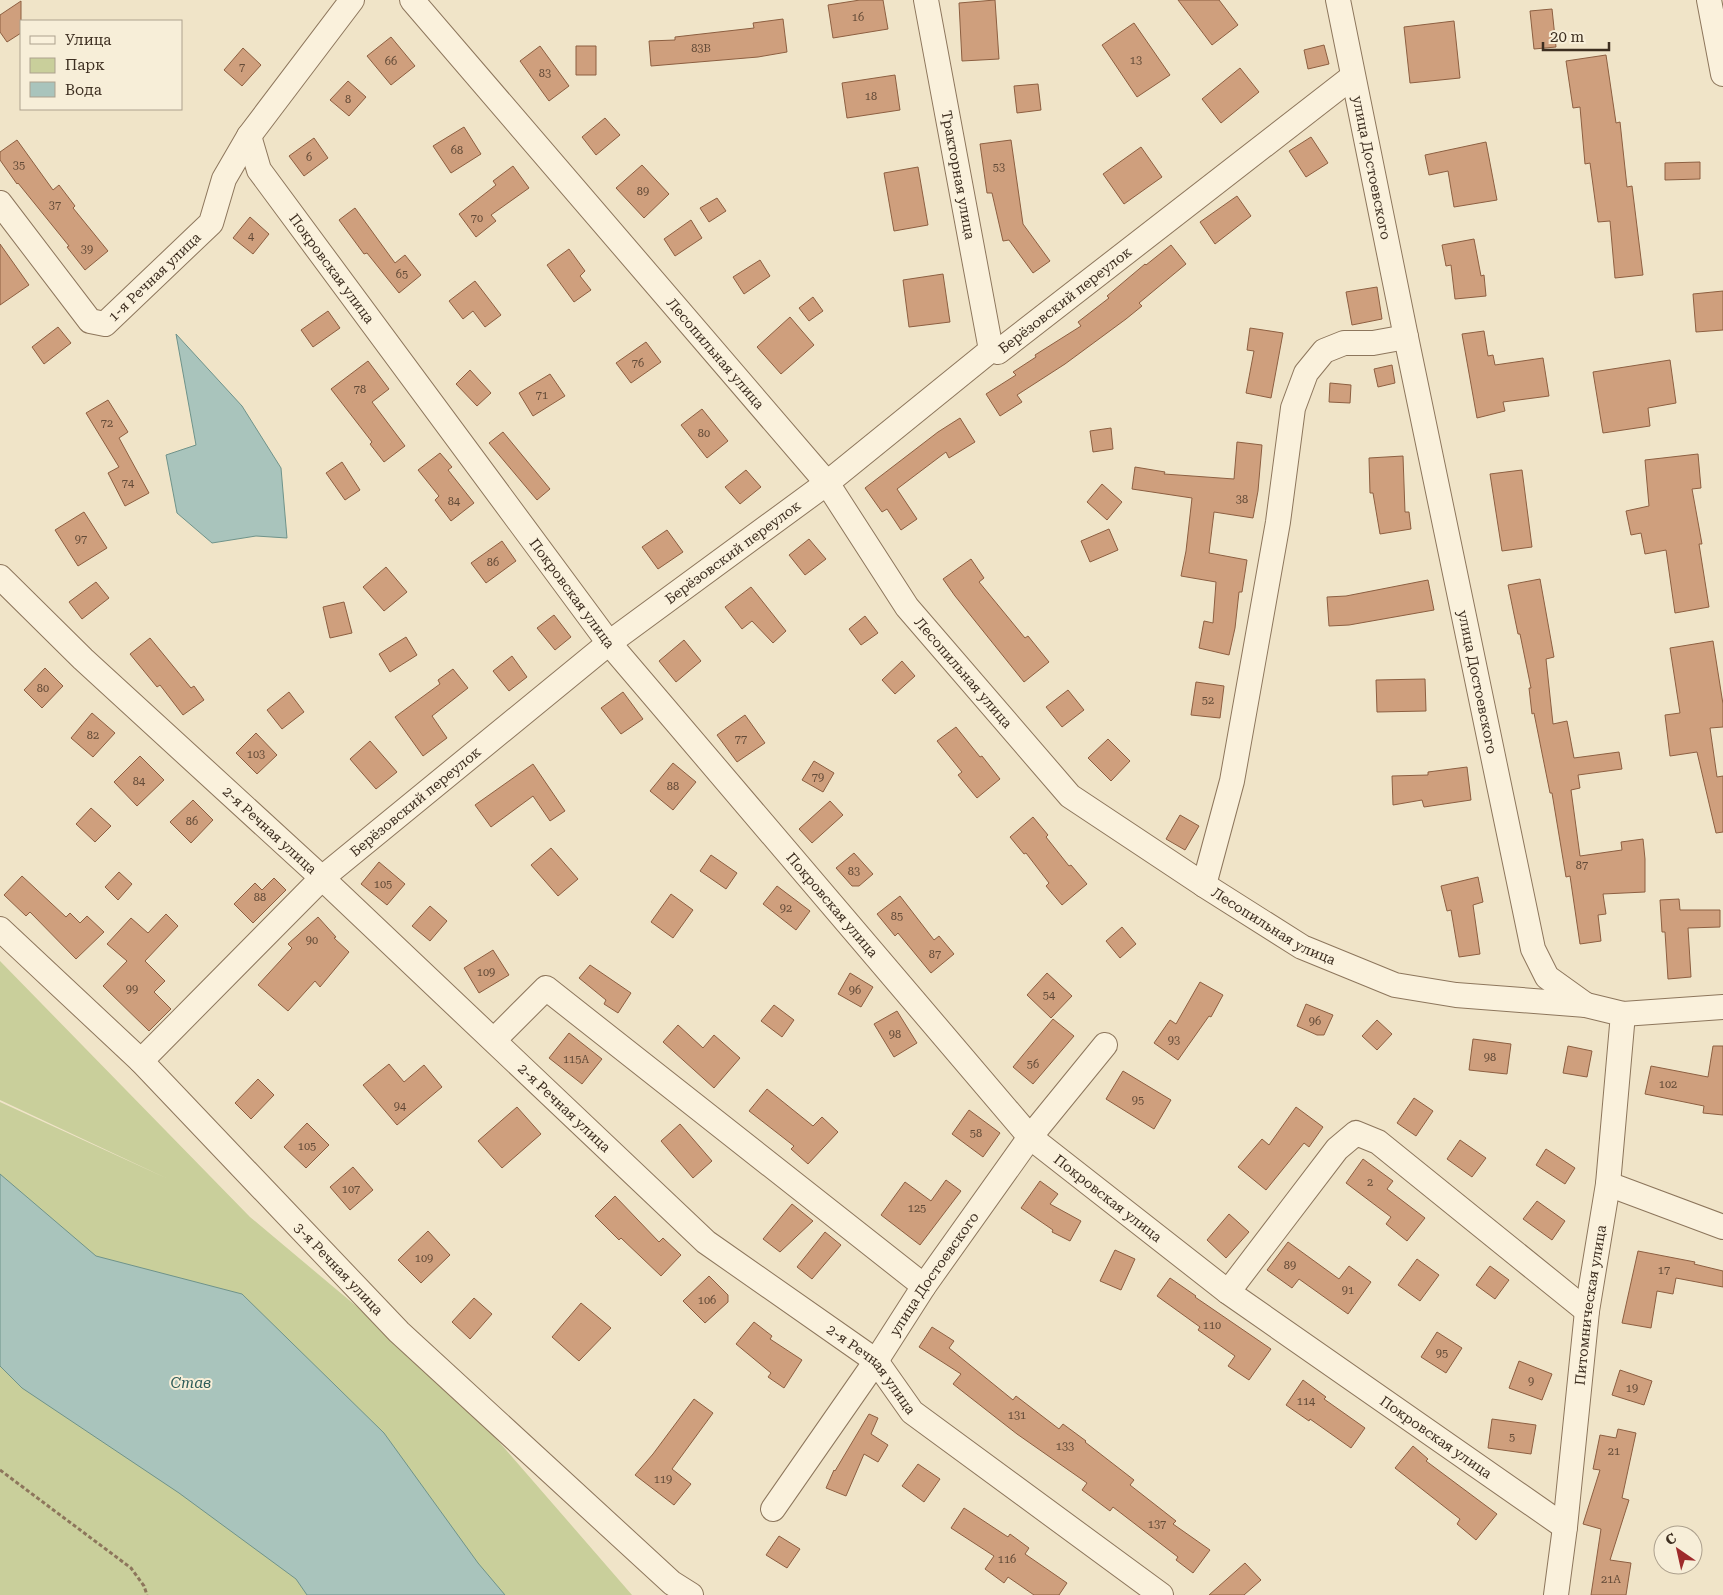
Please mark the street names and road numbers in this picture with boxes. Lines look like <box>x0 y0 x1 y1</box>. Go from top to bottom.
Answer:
street label: улица Достоевского <box>1349 94 1394 241</box>
street label: Тракторная улица <box>939 109 978 241</box>
street label: Покровская улица <box>286 211 378 327</box>
street label: 1-я Речная улица <box>105 229 204 325</box>
street label: Берёзовский переулок <box>995 243 1135 357</box>
street label: Лесопильная улица <box>664 295 768 412</box>
street label: Берёзовский переулок <box>662 497 804 607</box>
street label: Покровская улица <box>526 535 618 652</box>
street label: улица Достоевского <box>1455 609 1500 755</box>
street label: Лесопильная улица <box>912 614 1016 731</box>
street label: Берёзовский переулок <box>347 743 484 860</box>
street label: 2-я Речная улица <box>220 783 320 877</box>
street label: Покровская улица <box>783 849 882 961</box>
street label: Лесопильная улица <box>1209 884 1338 968</box>
street label: 2-я Речная улица <box>515 1060 614 1156</box>
street label: Покровская улица <box>1051 1151 1165 1245</box>
street label: улица Достоевского <box>886 1209 982 1339</box>
street label: 3-я Речная улица <box>291 1219 387 1319</box>
street label: Питомническая улица <box>1571 1223 1609 1386</box>
street label: 2-я Речная улица <box>824 1321 919 1418</box>
street label: Покровская улица <box>1377 1393 1495 1482</box>

